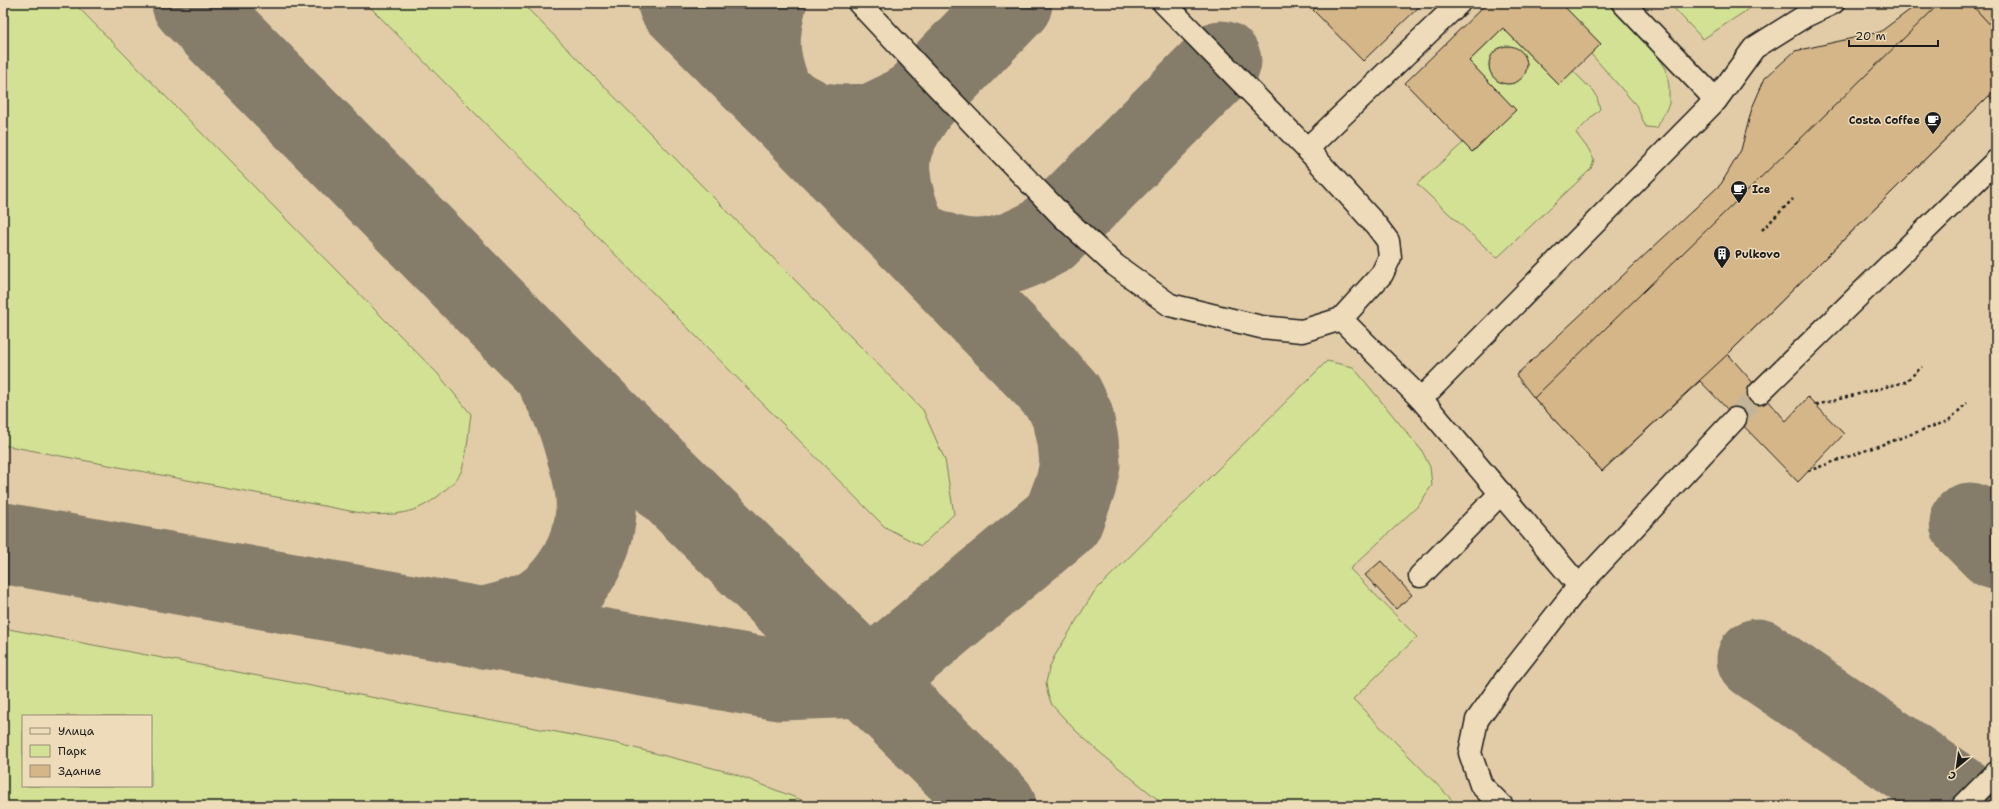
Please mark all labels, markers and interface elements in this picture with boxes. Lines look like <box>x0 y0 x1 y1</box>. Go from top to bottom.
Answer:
scale bar <box>1849 22 1938 48</box>
text: 20 m <box>1855 28 1886 44</box>
cafe icon: Costa Coffee <box>1923 110 1943 135</box>
place label: Costa Coffee <box>1849 113 1920 128</box>
cafe icon: Ice <box>1729 179 1749 204</box>
place label: Ice <box>1752 182 1771 197</box>
building icon: Pulkovo <box>1712 244 1732 269</box>
place label: Pulkovo <box>1735 247 1780 262</box>
legend <box>22 715 152 787</box>
text: Улица <box>58 723 95 739</box>
text: Парк <box>58 743 87 759</box>
north arrow <box>1937 747 1977 787</box>
text: Здание <box>58 763 102 779</box>
text: С <box>1946 767 1959 784</box>

